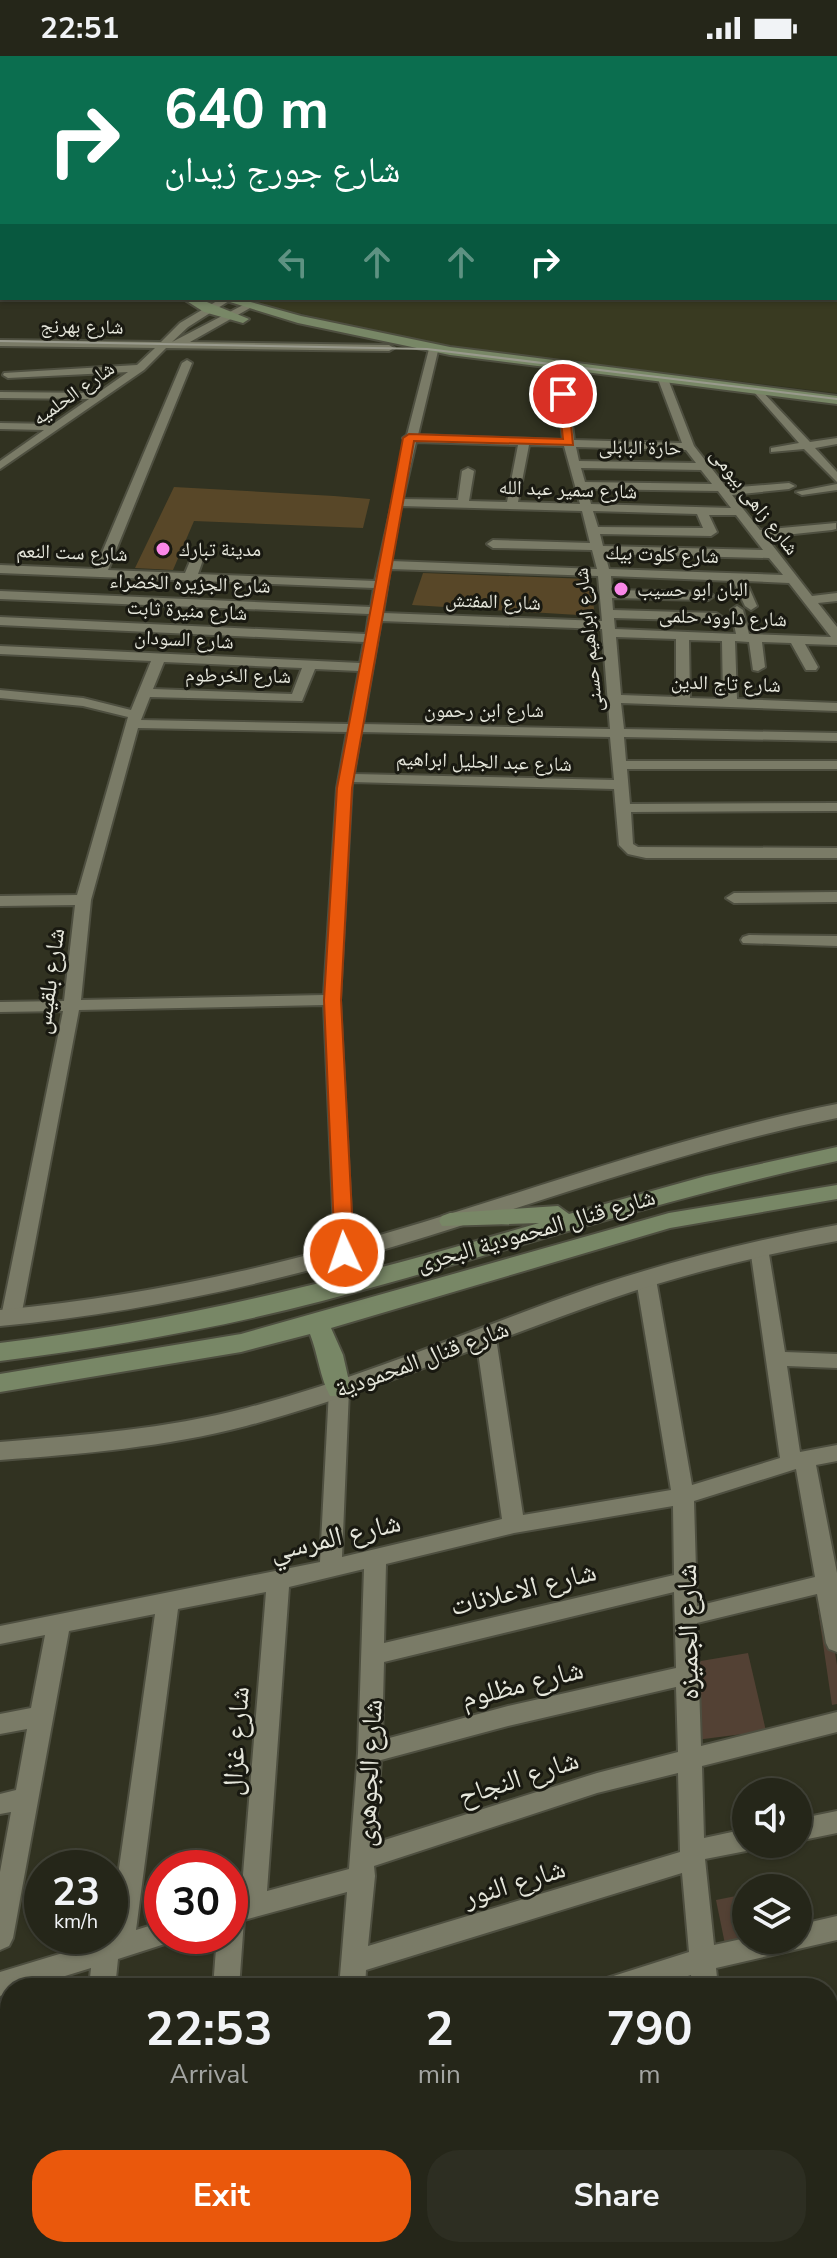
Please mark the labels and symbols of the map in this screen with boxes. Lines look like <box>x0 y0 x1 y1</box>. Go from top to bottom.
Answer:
street label: شارع بهرنج <box>40 312 124 341</box>
street label: شارع الحلميه <box>27 355 120 432</box>
pin <box>529 360 597 428</box>
street label: حارة البابلى <box>598 433 682 462</box>
street label: شارع زاهى بيومى <box>704 442 805 561</box>
street label: شارع سمير عبد الله <box>498 474 638 505</box>
place label: مدينة تبارك <box>179 536 261 563</box>
street label: شارع ست النعم <box>16 537 128 568</box>
street label: شارع كلوت بيك <box>605 539 719 570</box>
marker: مدينة تبارك <box>154 540 172 558</box>
street label: شارع ابراهيم حسنى <box>567 566 609 713</box>
street label: شارع الجزيره الخضراء <box>109 567 271 600</box>
place label: البان ابو حسيب <box>637 576 748 603</box>
marker: البان ابو حسيب <box>612 580 630 598</box>
street label: شارع المفتش <box>445 586 541 617</box>
street label: شارع منيرة ثابت <box>126 594 248 627</box>
street label: شارع داوود حلمى <box>659 602 787 633</box>
street label: شارع السودان <box>134 623 234 656</box>
street label: شارع الخرطوم <box>185 661 291 690</box>
street label: شارع تاج الدين <box>671 668 781 699</box>
street label: شارع ابن رحمون <box>424 697 544 724</box>
street label: شارع عبد الجليل ابراهيم <box>396 745 572 778</box>
street label: شارع بلقيس <box>26 926 72 1036</box>
street label: شارع قنال المحمودية البحرى <box>413 1181 659 1279</box>
position arrow <box>302 1211 386 1295</box>
street label: شارع قنال المحمودية <box>331 1313 513 1405</box>
street label: شارع المرسي <box>266 1503 405 1574</box>
street label: شارع الاعلانات <box>446 1552 600 1625</box>
street label: شارع الجميزه <box>668 1564 708 1700</box>
street label: شارع مظلوم <box>457 1650 587 1717</box>
street label: شارع غزال <box>213 1685 259 1797</box>
street label: شارع الجوهرى <box>346 1698 392 1848</box>
street label: شارع النجاح <box>453 1741 584 1815</box>
street label: شارع النور <box>458 1849 570 1917</box>
speed limit sign: 30 <box>144 1850 248 1954</box>

